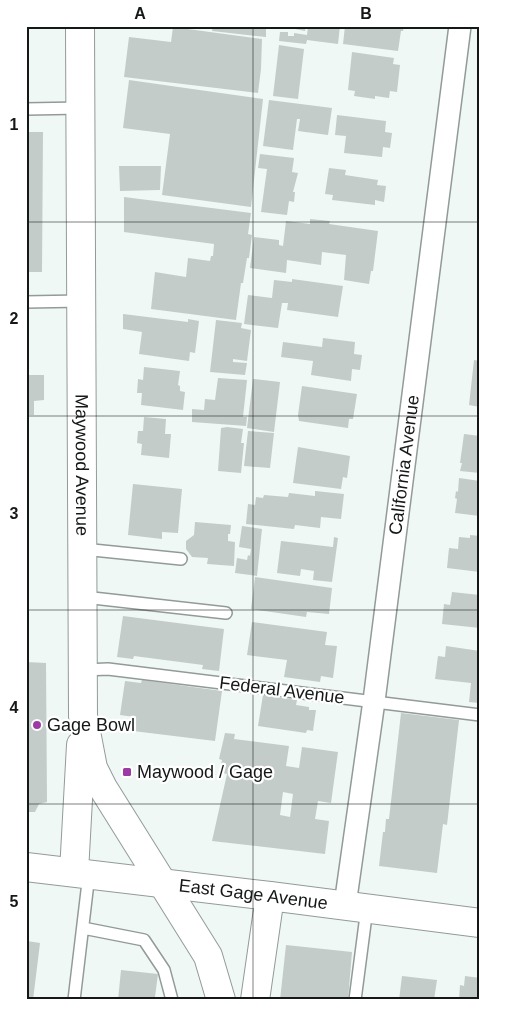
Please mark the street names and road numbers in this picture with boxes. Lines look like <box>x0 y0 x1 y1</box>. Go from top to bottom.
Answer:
street label: Maywood Avenue <box>72 394 92 536</box>
street label: California Avenue <box>385 394 423 536</box>
street label: Federal Avenue <box>218 672 346 708</box>
street label: East Gage Avenue <box>178 875 329 913</box>

